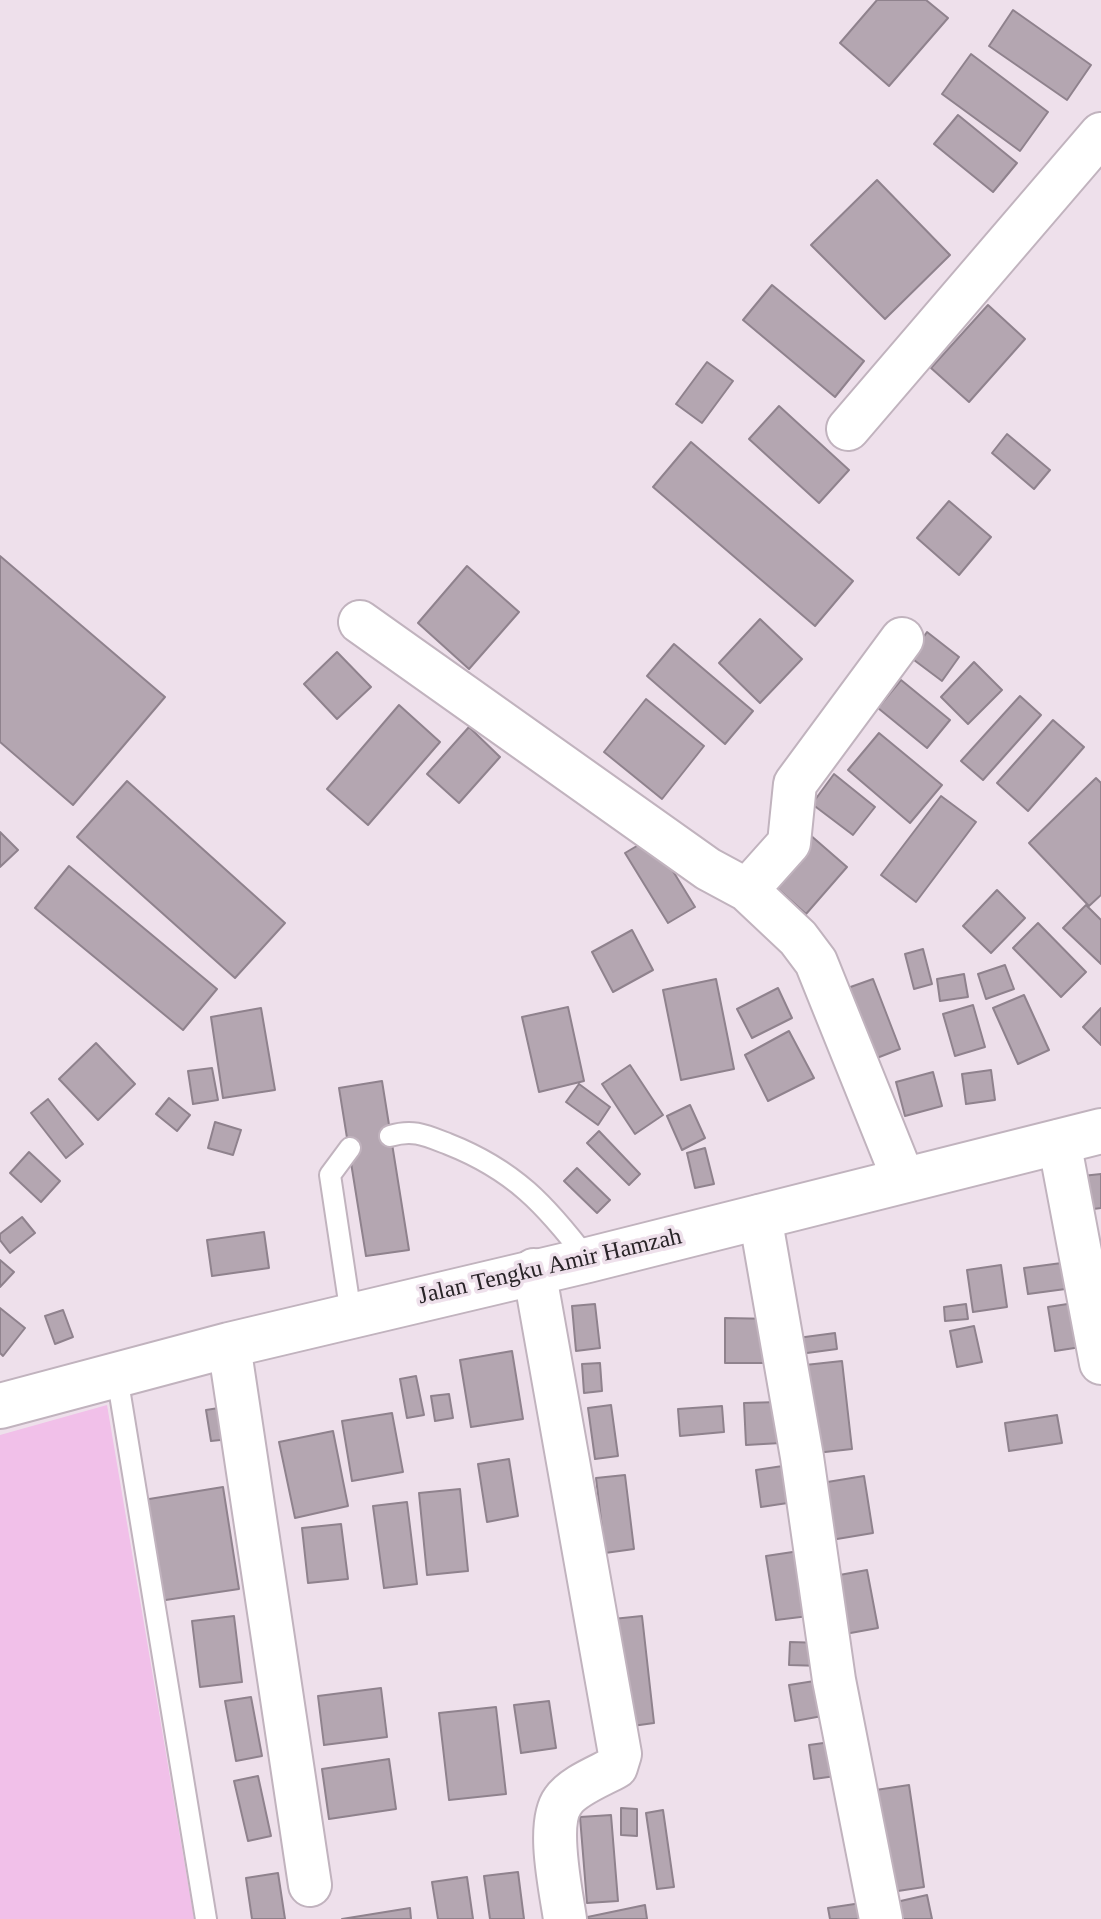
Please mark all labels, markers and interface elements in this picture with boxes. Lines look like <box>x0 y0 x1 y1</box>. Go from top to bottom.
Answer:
street label: Jalan Tengku Amir Hamzah <box>415 1223 685 1311</box>

